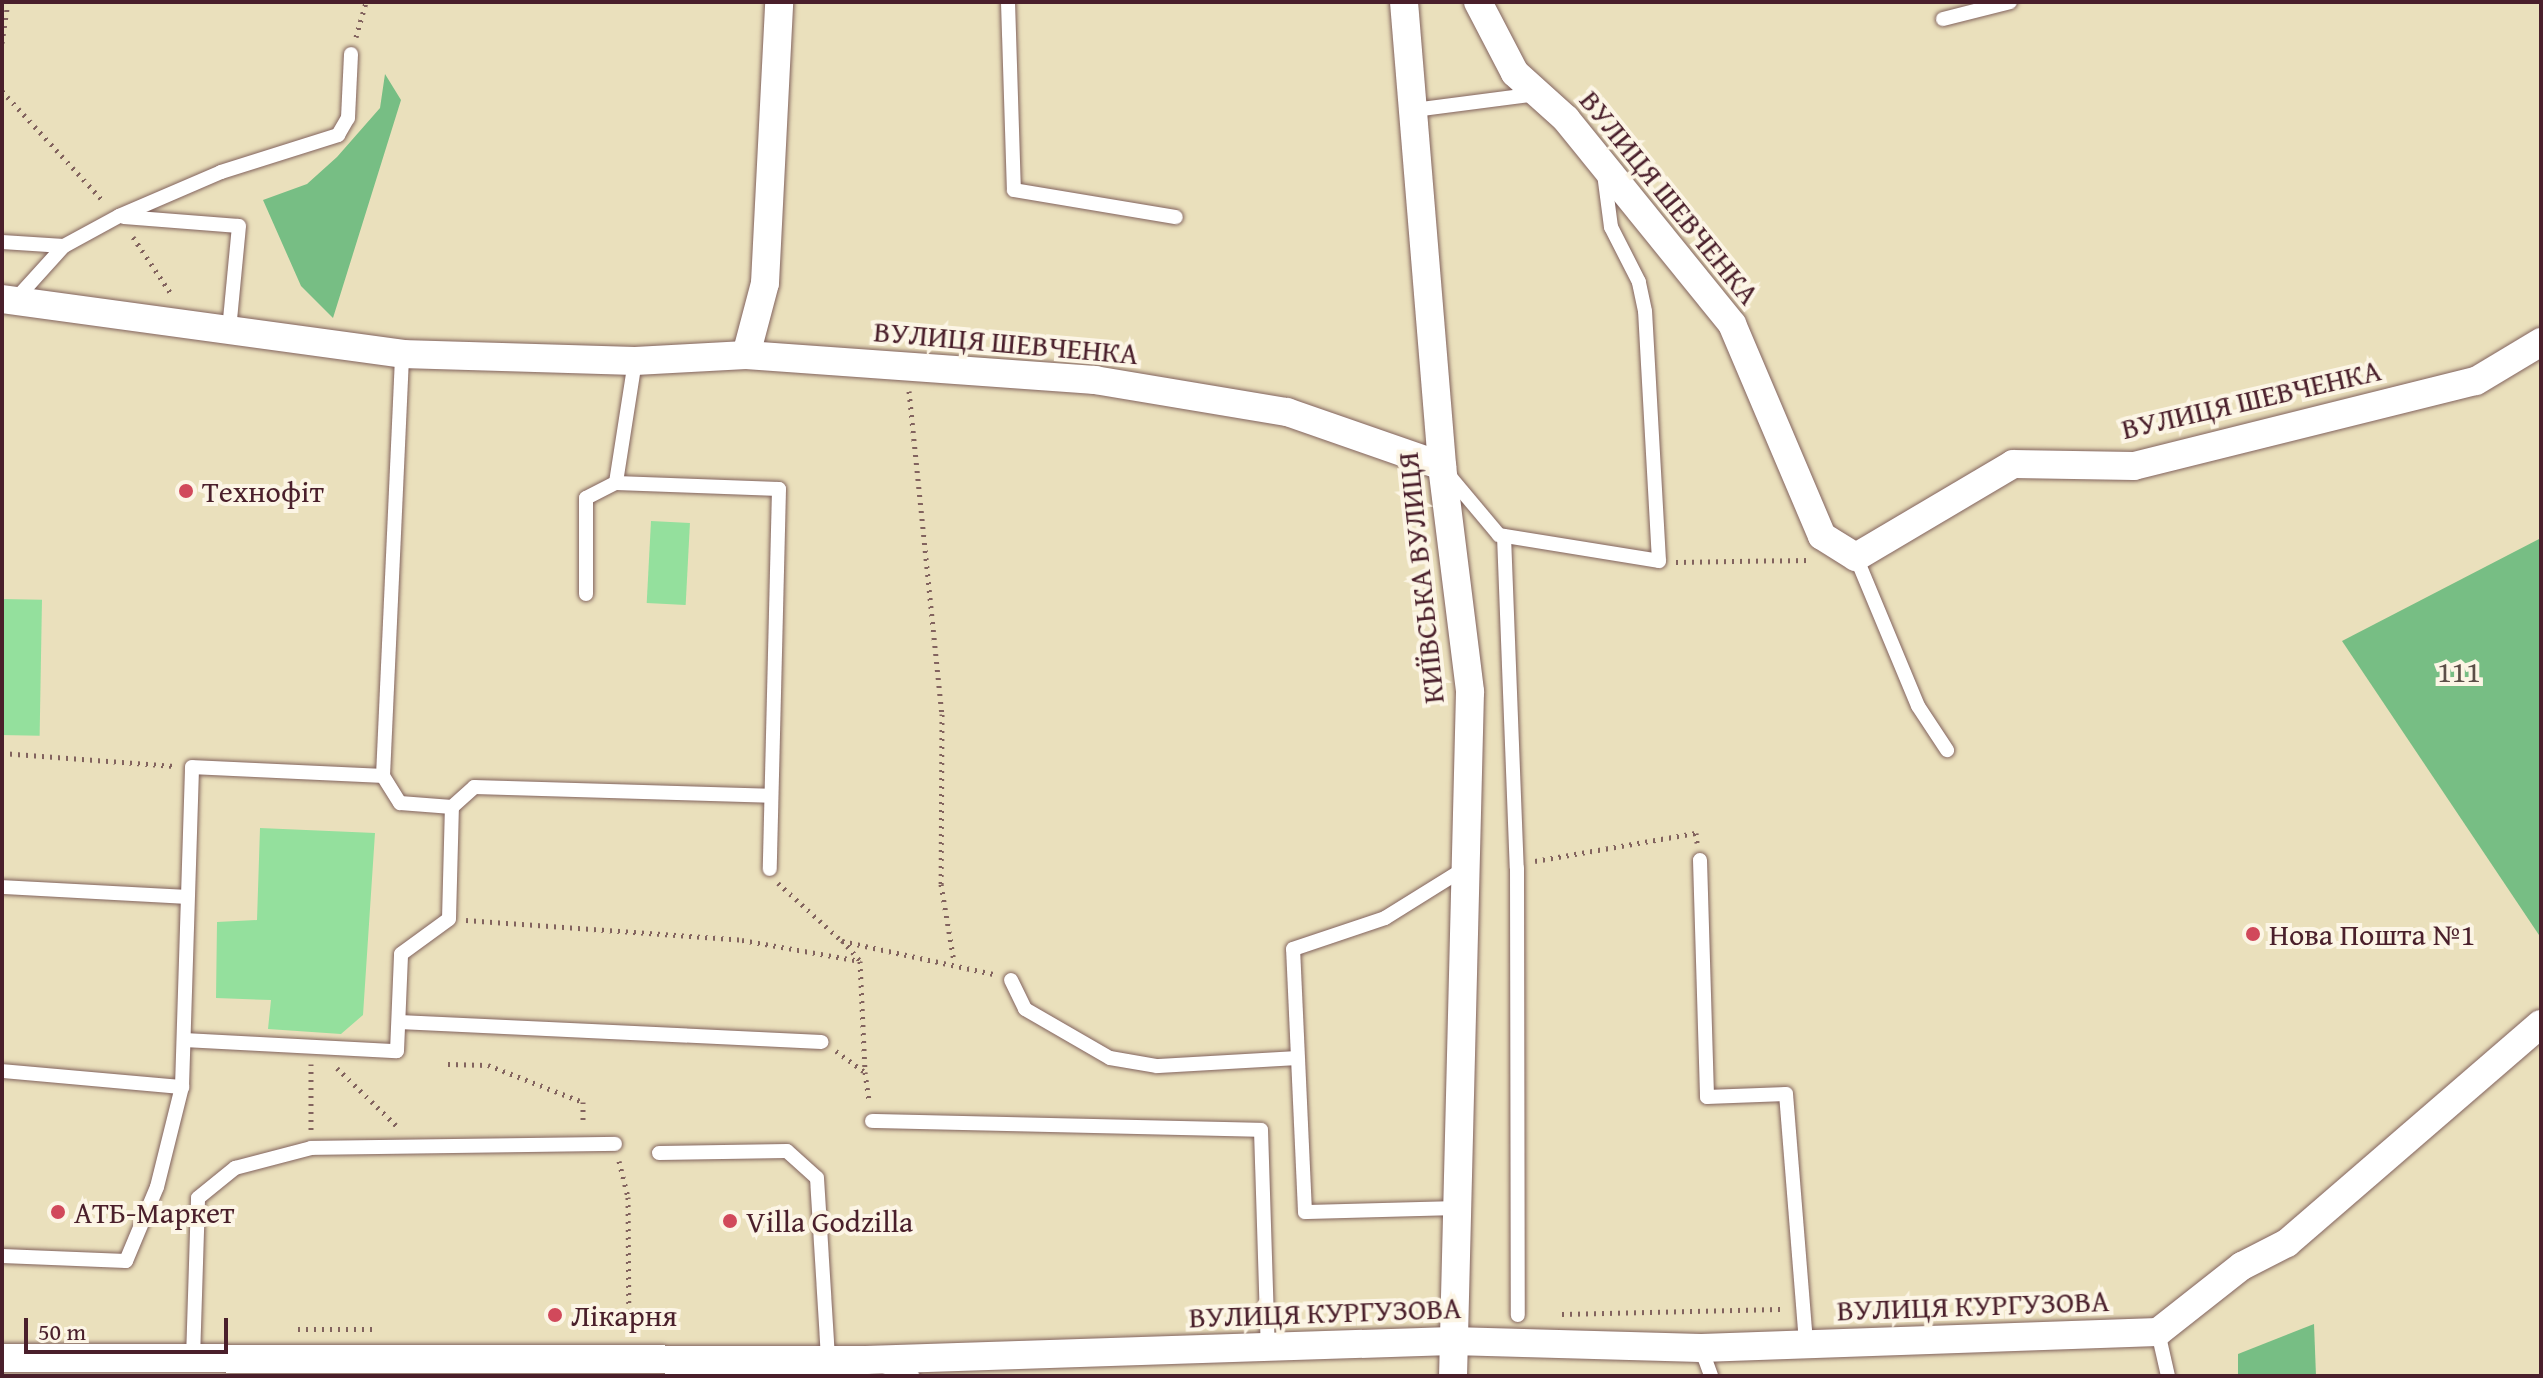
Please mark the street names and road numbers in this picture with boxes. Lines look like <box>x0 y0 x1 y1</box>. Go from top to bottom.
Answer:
street label: ВУЛИЦЯ ШЕВЧЕНКА <box>1572 83 1768 311</box>
street label: ВУЛИЦЯ ШЕВЧЕНКА <box>872 313 1140 371</box>
street label: ВУЛИЦЯ ШЕВЧЕНКА <box>2118 352 2384 446</box>
street label: КИЇВСЬКА ВУЛИЦЯ <box>1389 450 1451 706</box>
street label: ВУЛИЦЯ КУРГУЗОВА <box>1836 1282 2110 1328</box>
street label: ВУЛИЦЯ КУРГУЗОВА <box>1188 1289 1462 1335</box>

